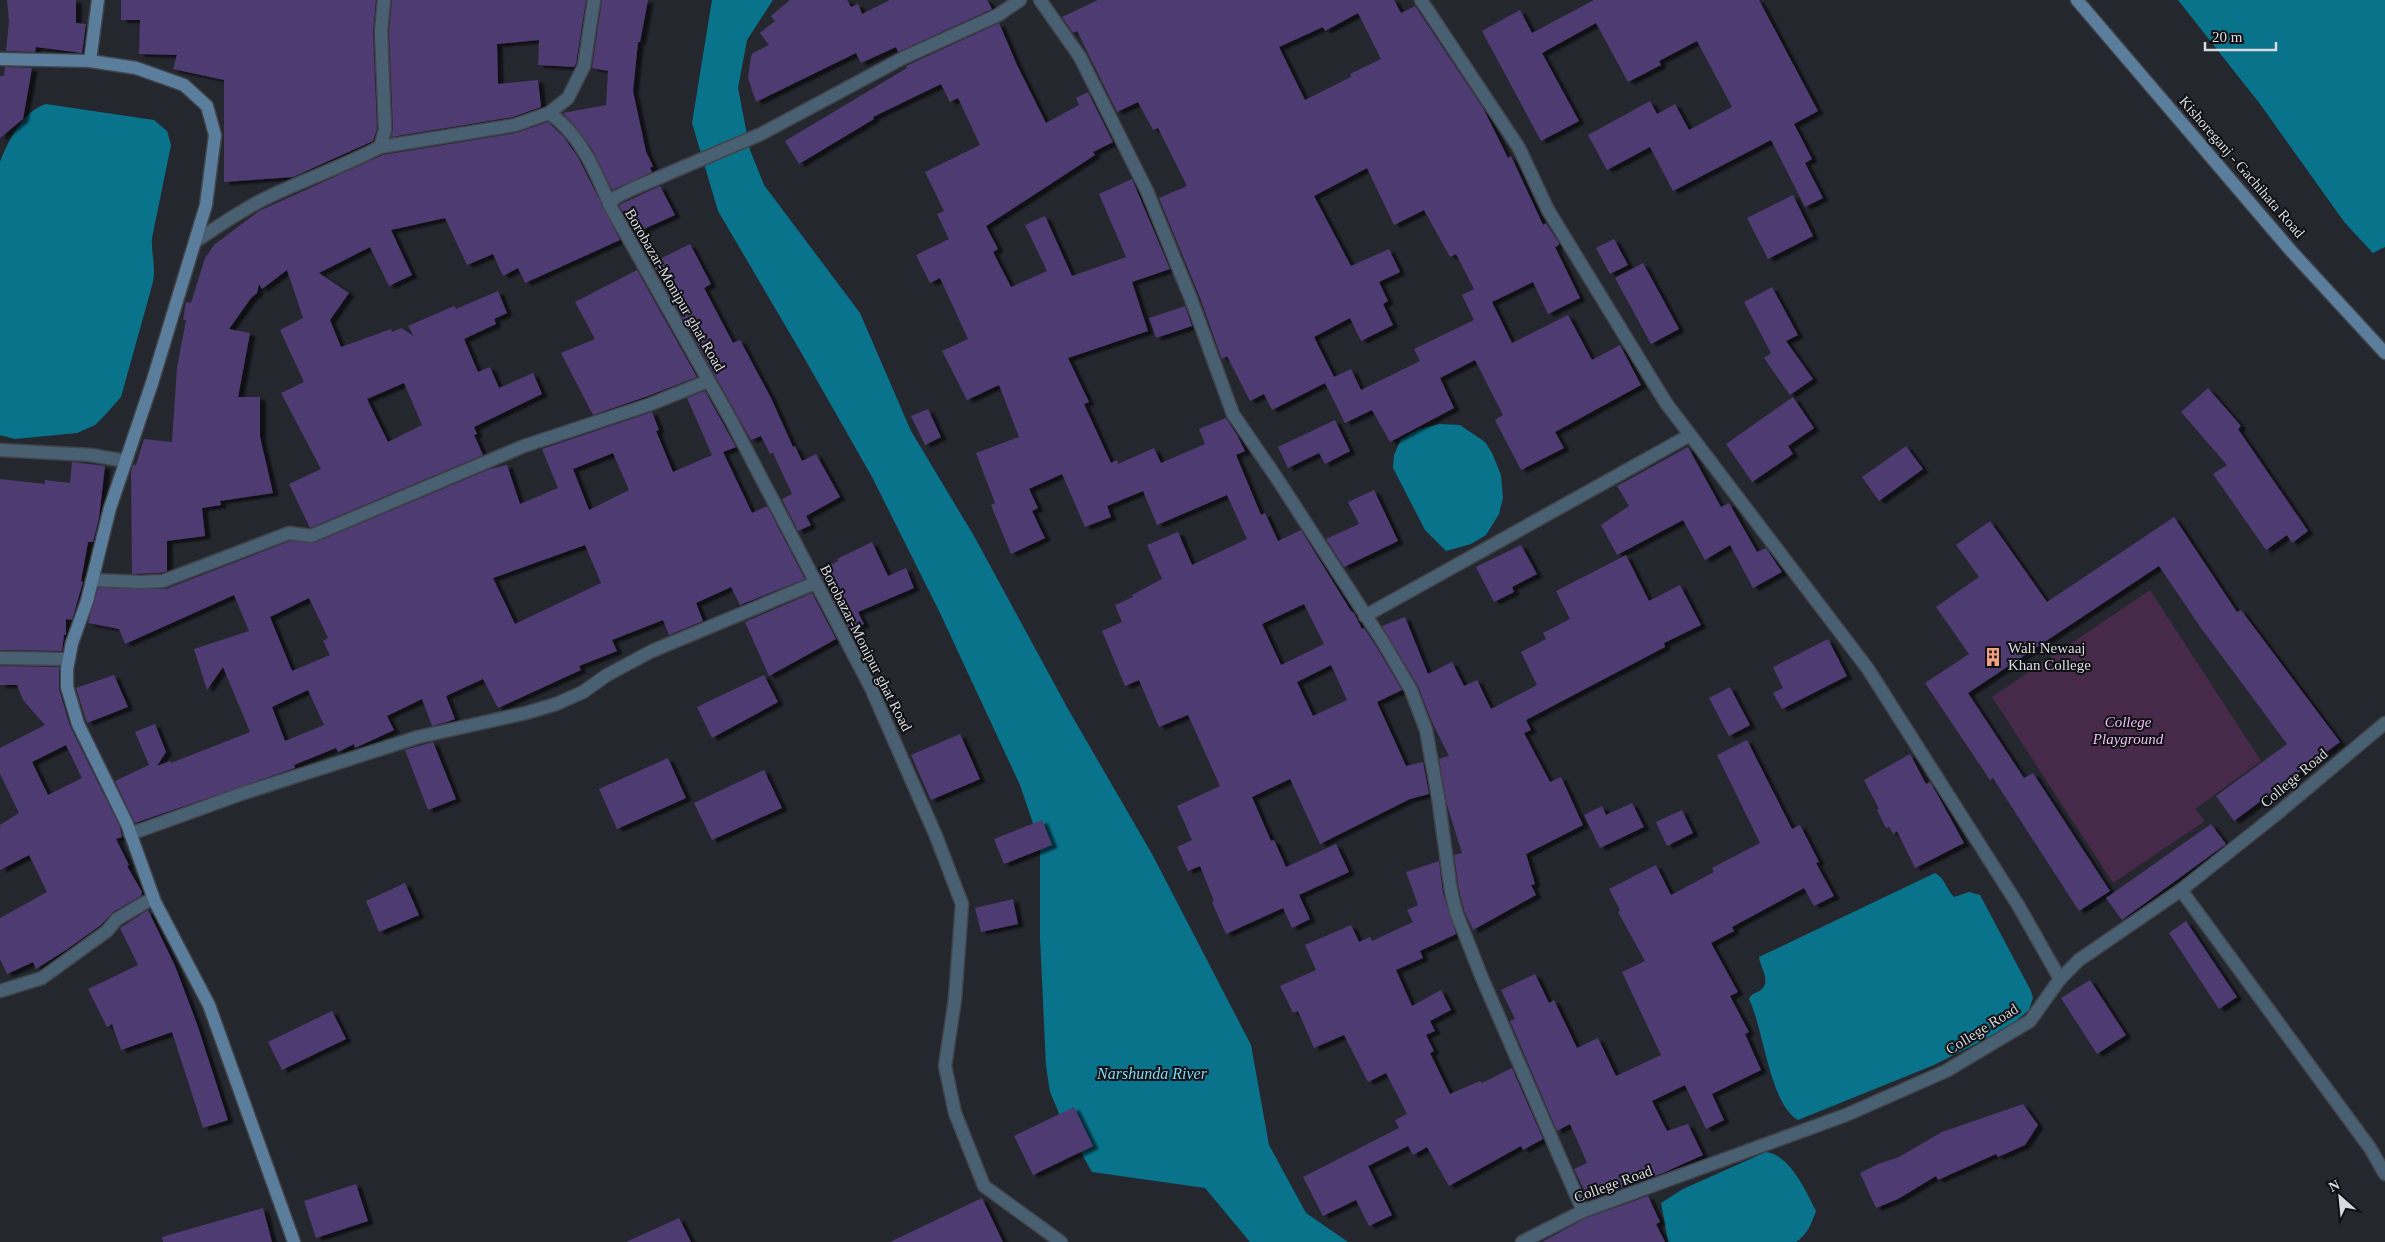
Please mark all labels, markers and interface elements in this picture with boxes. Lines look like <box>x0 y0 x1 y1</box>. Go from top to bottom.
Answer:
scale bar <box>2205 20 2276 52</box>
text: 20 m <box>2212 29 2243 45</box>
street label: Kishoreganj - Gachihata Road <box>2176 93 2308 241</box>
street label: Borobazar-Monipur ghat Road <box>622 206 728 374</box>
street label: Borobazar-Monipur ghat Road <box>817 562 915 734</box>
place label: Wali Newaaj Khan College <box>2008 640 2091 673</box>
building icon: Wali Newaaj Khan College <box>1982 646 2004 668</box>
park label: College Playground <box>2092 714 2164 747</box>
street label: College Road <box>2257 745 2331 811</box>
street label: College Road <box>1943 1000 2021 1058</box>
water label: Narshunda River <box>1096 1065 1208 1082</box>
street label: College Road <box>1572 1162 1655 1206</box>
north arrow <box>2315 1172 2365 1222</box>
text: N <box>2326 1177 2342 1195</box>

